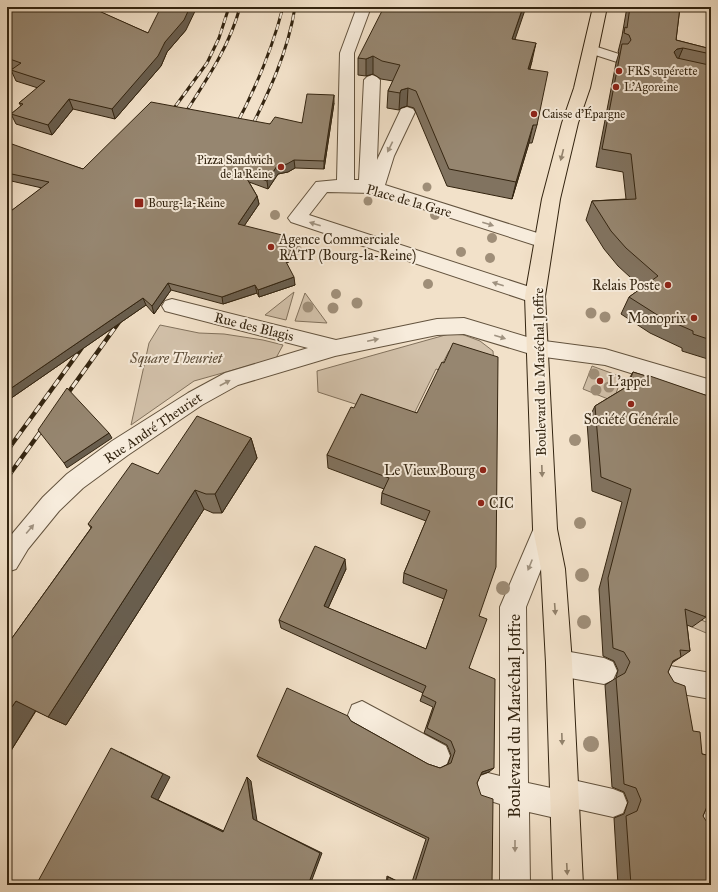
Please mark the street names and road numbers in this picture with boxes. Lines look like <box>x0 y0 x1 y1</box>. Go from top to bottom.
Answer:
street label: Place de la Gare <box>364 181 454 221</box>
street label: Boulevard du Maréchal Joffre <box>530 288 551 456</box>
street label: Rue des Blagis <box>212 309 296 345</box>
street label: Rue André Theuriet <box>101 389 205 467</box>
street label: Boulevard du Maréchal Joffre <box>504 614 525 818</box>

